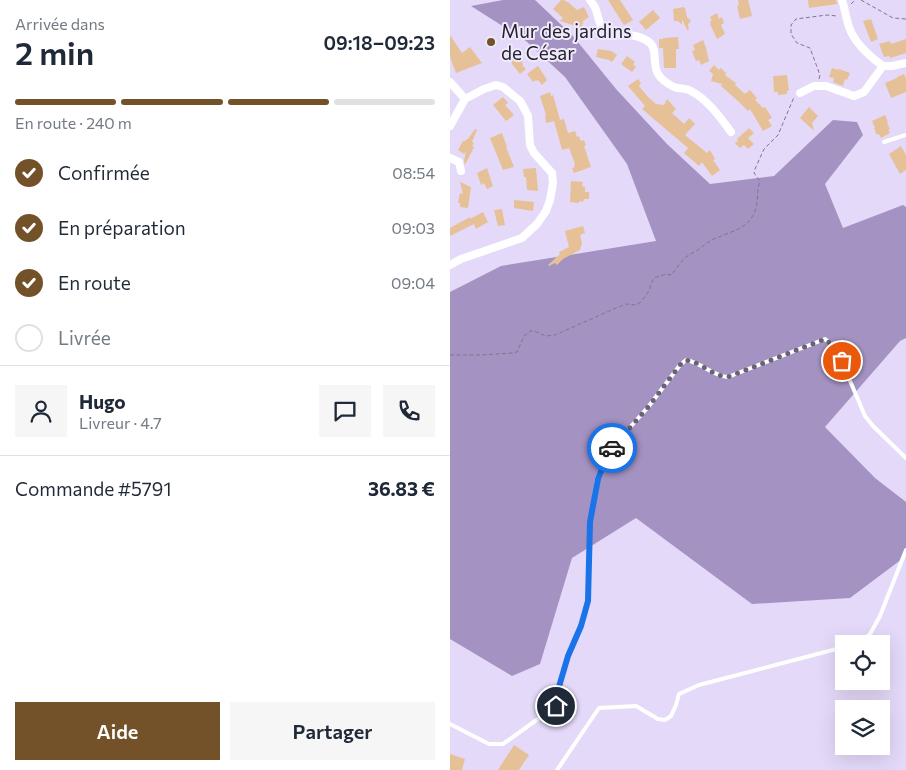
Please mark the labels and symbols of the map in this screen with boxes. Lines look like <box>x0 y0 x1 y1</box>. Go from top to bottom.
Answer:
place label: Mur des jardins de César <box>501 19 632 64</box>
marker: Mur des jardins de César <box>485 36 497 48</box>
pin <box>821 340 863 382</box>
courier <box>587 423 637 473</box>
pin <box>535 685 577 727</box>

